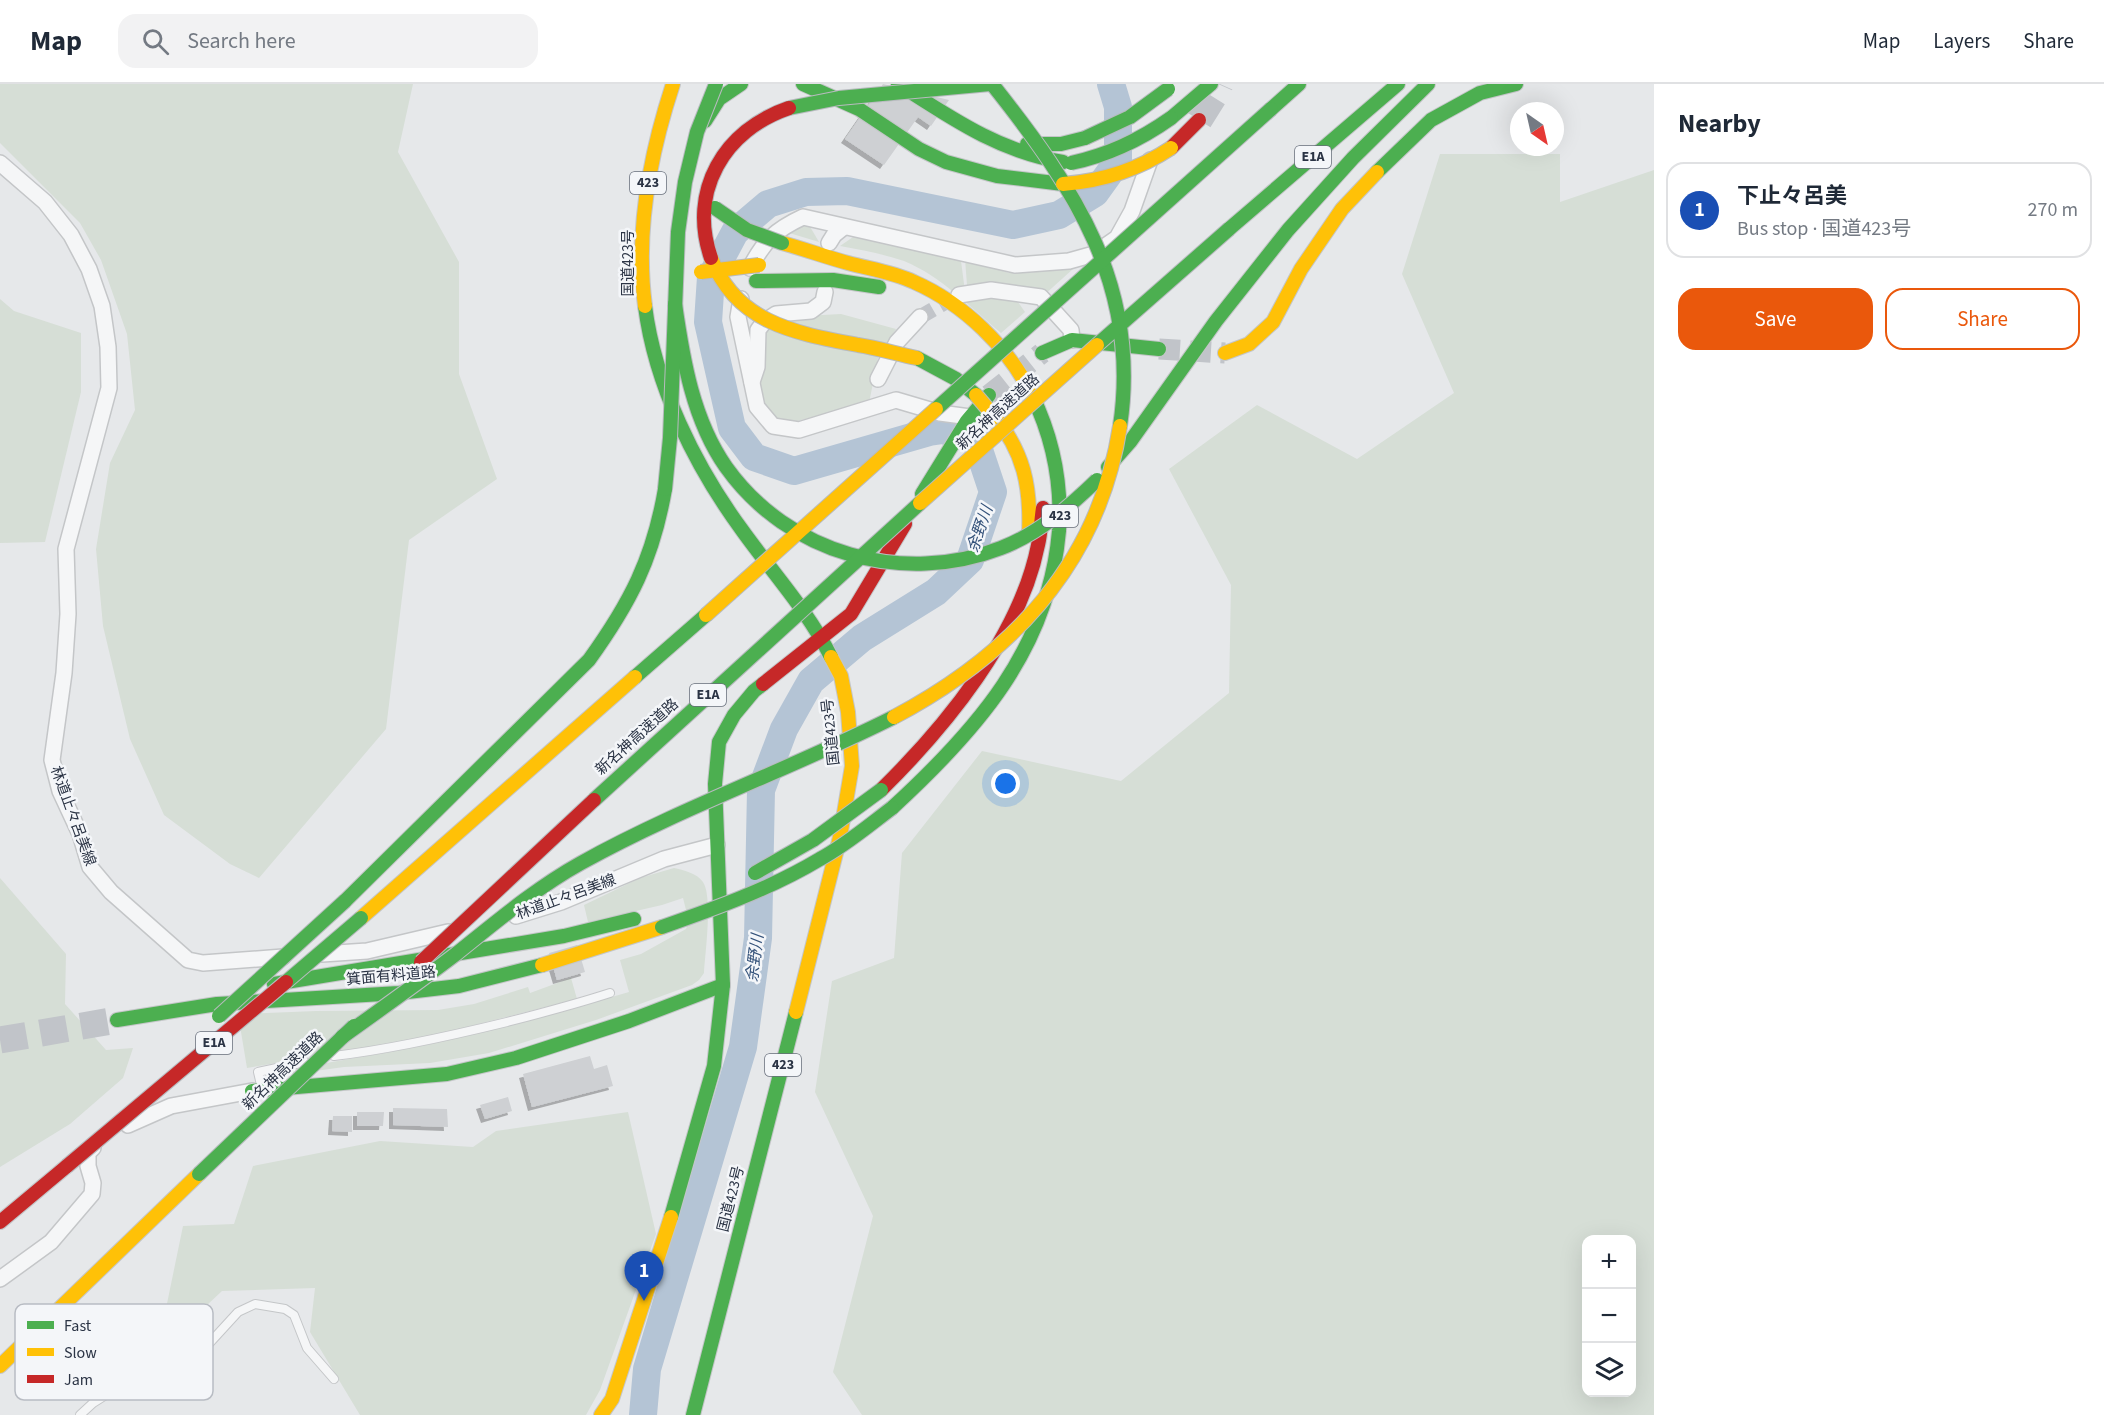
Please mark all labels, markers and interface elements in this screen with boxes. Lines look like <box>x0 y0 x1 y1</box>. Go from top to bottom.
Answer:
search box <box>118 14 538 68</box>
text: Map <box>30 21 82 61</box>
icon: search <box>139 25 172 58</box>
text: Search here <box>187 25 296 57</box>
text: Map <box>1863 26 1900 56</box>
text: Layers <box>1933 26 1990 56</box>
text: Share <box>2023 26 2074 56</box>
north arrow <box>1510 102 1564 156</box>
text: Nearby <box>1678 105 1761 142</box>
road number: E1A <box>1295 146 1331 168</box>
road number: 423 <box>630 172 666 194</box>
text: 下止々呂美 <box>1737 180 1847 212</box>
text: 1 <box>1694 196 1705 224</box>
text: 270 m <box>2028 196 2078 224</box>
text: Bus stop · 国道423号 <box>1737 215 1911 243</box>
street label: 国道423号 <box>618 229 639 297</box>
button: Save <box>1678 288 1873 350</box>
button: Share <box>1885 288 2080 350</box>
street label: 新名神高速道路 <box>952 369 1044 455</box>
water label: 余野川 <box>962 501 999 555</box>
road number: 423 <box>1042 505 1078 527</box>
road number: E1A <box>690 684 726 706</box>
street label: 新名神高速道路 <box>591 694 683 780</box>
street label: 国道423号 <box>817 697 845 767</box>
street label: 林道止々呂美線 <box>45 763 101 869</box>
your location <box>991 769 1020 798</box>
street label: 林道止々呂美線 <box>513 869 619 925</box>
water label: 余野川 <box>741 931 769 983</box>
street label: 箕面有料道路 <box>345 962 437 990</box>
street label: 新名神高速道路 <box>238 1027 328 1115</box>
road number: E1A <box>196 1032 232 1054</box>
road number: 423 <box>765 1054 801 1076</box>
street label: 国道423号 <box>713 1164 749 1234</box>
map controls <box>1582 1235 1636 1397</box>
button: + <box>1582 1235 1636 1289</box>
pin: 1 <box>624 1252 664 1301</box>
button: − <box>1582 1289 1636 1343</box>
legend <box>15 1304 213 1400</box>
text: Fast <box>64 1315 92 1337</box>
text: Slow <box>64 1342 97 1364</box>
button: layers <box>1582 1343 1636 1397</box>
text: Jam <box>64 1369 93 1391</box>

